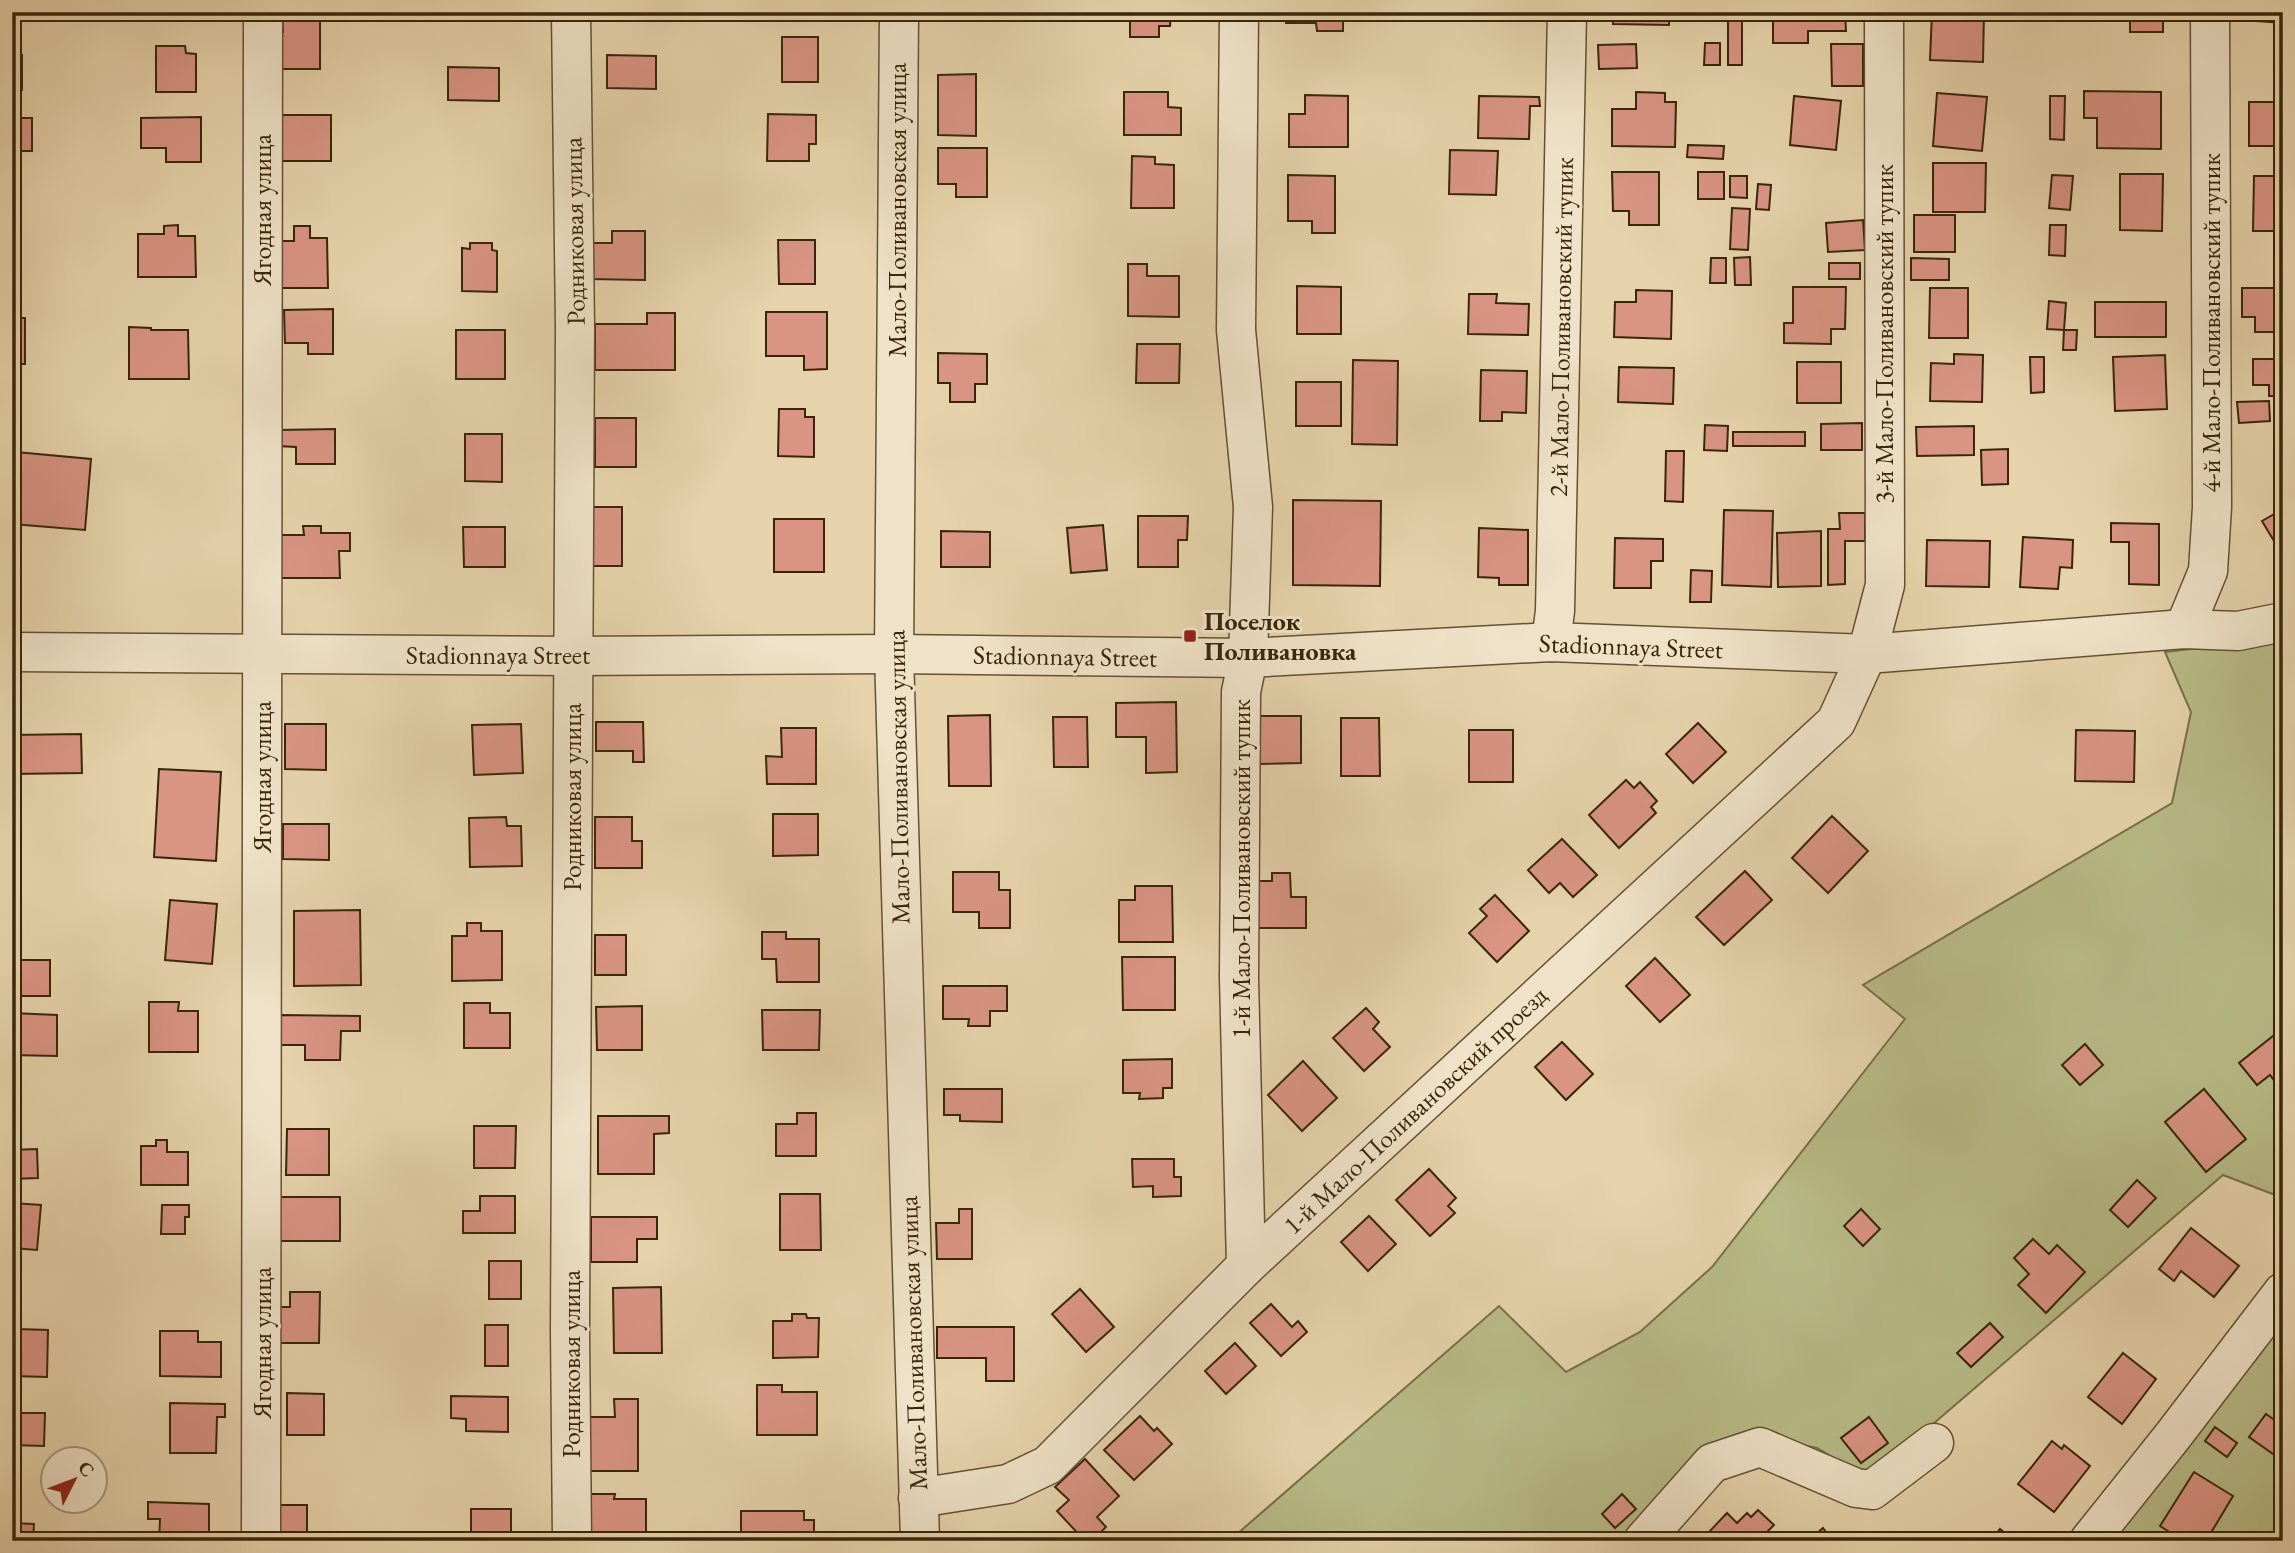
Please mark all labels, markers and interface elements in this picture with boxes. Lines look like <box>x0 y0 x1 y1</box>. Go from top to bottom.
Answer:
street label: Мало-Поливановская улица <box>880 62 914 357</box>
street label: Ягодная улица <box>245 133 279 287</box>
street label: Родниковая улица <box>555 136 593 325</box>
street label: 4-й Мало-Поливановский тупик <box>2194 153 2228 493</box>
street label: 2-й Мало-Поливановский тупик <box>1541 156 1581 497</box>
street label: 3-й Мало-Поливановский тупик <box>1867 164 1901 504</box>
place label: Поселок Поливановка <box>1204 604 1357 668</box>
street label: Stadionnaya Street <box>1538 626 1724 666</box>
marker: Поселок Поливановка <box>1182 628 1198 644</box>
street label: Мало-Поливановская улица <box>878 629 918 925</box>
street label: Stadionnaya Street <box>973 637 1157 675</box>
street label: Stadionnaya Street <box>406 638 590 672</box>
street label: 1-й Мало-Поливановский тупик <box>1224 699 1258 1039</box>
street label: Ягодная улица <box>245 700 279 854</box>
street label: Родниковая улица <box>555 702 589 891</box>
street label: 1-й Мало-Поливановский проезд <box>1276 978 1554 1242</box>
street label: Мало-Поливановская улица <box>891 1195 935 1491</box>
street label: Ягодная улица <box>245 1266 279 1420</box>
street label: Родниковая улица <box>554 1269 588 1458</box>
north arrow <box>38 1444 108 1514</box>
text: С <box>72 1456 100 1482</box>

